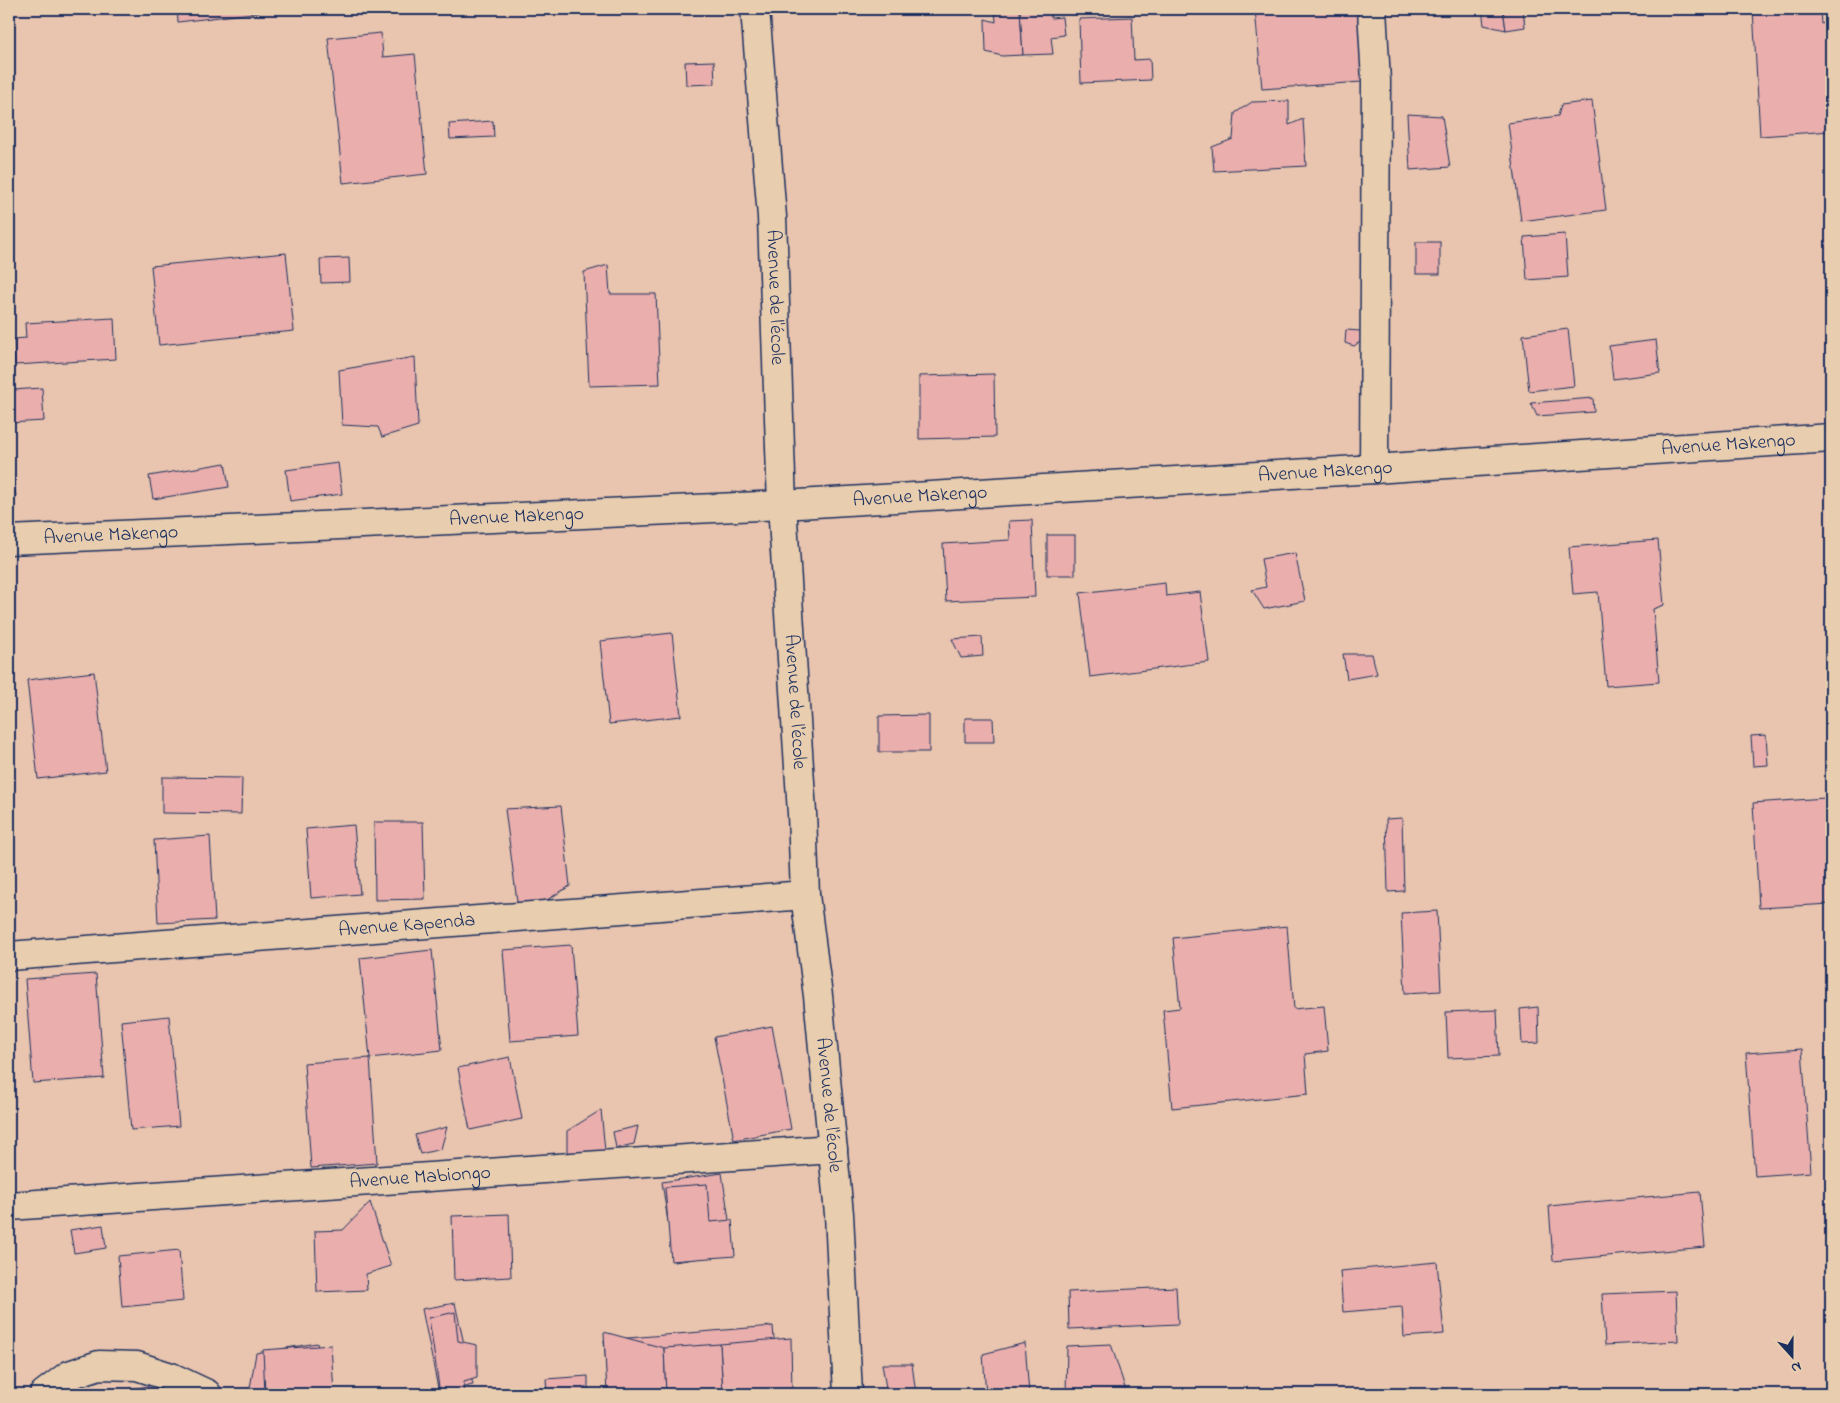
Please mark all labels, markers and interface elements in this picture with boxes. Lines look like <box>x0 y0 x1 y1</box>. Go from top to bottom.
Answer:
street label: Avenue de l'école <box>758 229 792 366</box>
street label: Avenue Makengo <box>1660 426 1797 464</box>
street label: Avenue Makengo <box>1257 453 1393 491</box>
street label: Avenue Makengo <box>852 478 988 515</box>
street label: Avenue Makengo <box>448 499 584 535</box>
street label: Avenue Makengo <box>43 518 179 553</box>
street label: Avenue de l'école <box>776 633 814 770</box>
street label: Avenue Kapenda <box>337 906 476 945</box>
street label: Avenue de l'école <box>808 1036 849 1174</box>
street label: Avenue Mabiongo <box>348 1158 492 1197</box>
north arrow <box>1768 1330 1818 1380</box>
text: N <box>1788 1355 1804 1378</box>

